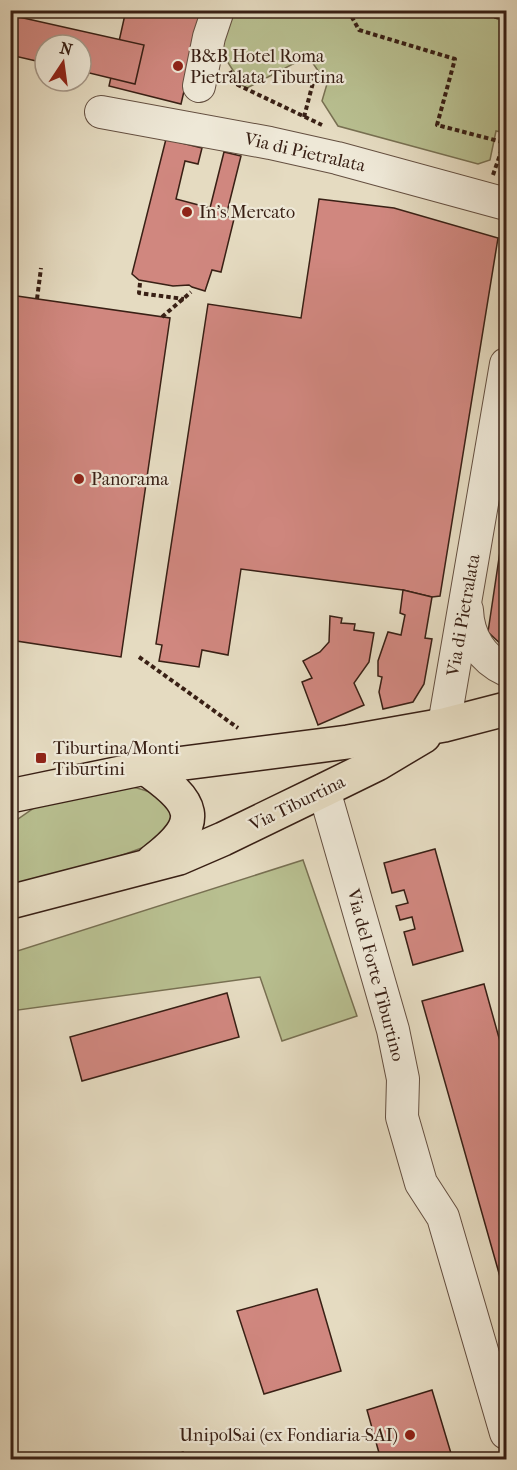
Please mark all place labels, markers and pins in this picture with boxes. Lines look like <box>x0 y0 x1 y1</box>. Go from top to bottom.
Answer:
place label: B&B Hotel Roma Pietralata Tiburtina <box>190 46 345 88</box>
marker: B&B Hotel Roma Pietralata Tiburtina <box>171 59 185 73</box>
place label: In's Mercato <box>199 202 295 223</box>
marker: In's Mercato <box>180 205 194 219</box>
place label: Panorama <box>91 469 169 490</box>
marker: Panorama <box>72 472 86 486</box>
place label: Tiburtina/Monti Tiburtini <box>53 738 180 780</box>
marker: Tiburtina/Monti Tiburtini <box>34 751 48 765</box>
place label: UnipolSai (ex Fondiaria-SAI) <box>179 1425 398 1446</box>
marker: UnipolSai (ex Fondiaria-SAI) <box>403 1428 417 1442</box>

